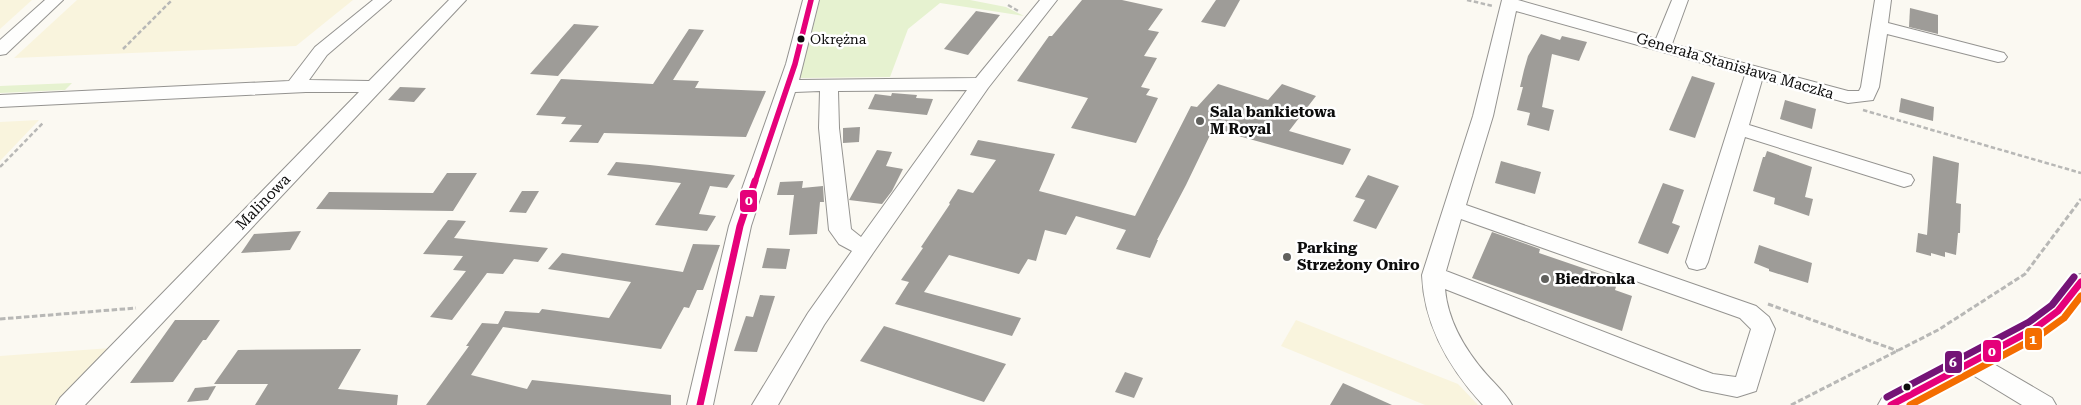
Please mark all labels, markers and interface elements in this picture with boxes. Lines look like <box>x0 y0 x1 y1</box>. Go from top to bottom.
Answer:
street label: Generała Stanisława Maczka <box>1634 29 1836 103</box>
place label: Okrężna <box>810 31 867 47</box>
marker: Okrężna <box>796 34 806 44</box>
place label: Sala bankietowa M Royal <box>1210 103 1336 138</box>
marker: Sala bankietowa M Royal <box>1194 115 1206 127</box>
street label: Malinowa <box>232 170 294 234</box>
line badge: 0 <box>739 189 758 213</box>
text: 0 <box>745 192 753 208</box>
place label: Parking Strzeżony Oniro <box>1297 239 1420 274</box>
marker: Parking Strzeżony Oniro <box>1281 251 1293 263</box>
place label: Biedronka <box>1555 270 1635 288</box>
marker: Biedronka <box>1539 273 1551 285</box>
line badge: 1 <box>2024 327 2043 351</box>
text: 1 <box>2029 331 2037 347</box>
line badge: 0 <box>1982 339 2002 363</box>
text: 0 <box>1988 343 1996 359</box>
line badge: 6 <box>1944 350 1963 374</box>
text: 6 <box>1949 354 1957 370</box>
unlabelled marker <box>1902 382 1912 392</box>

